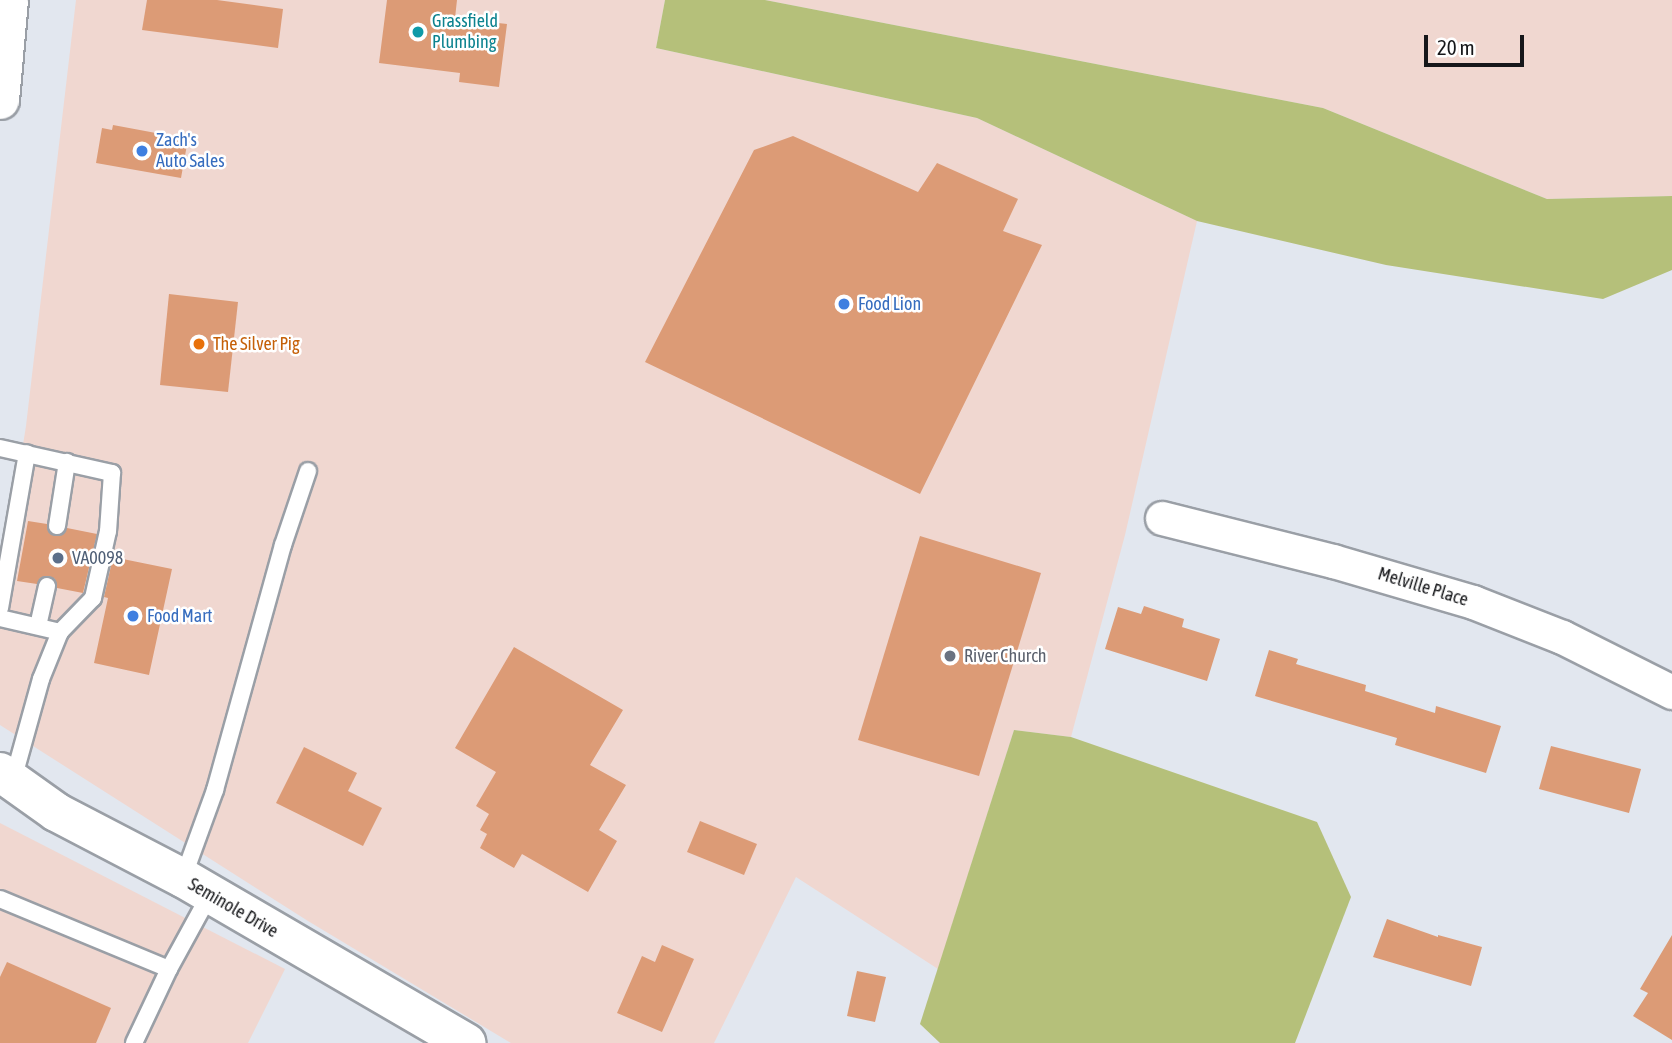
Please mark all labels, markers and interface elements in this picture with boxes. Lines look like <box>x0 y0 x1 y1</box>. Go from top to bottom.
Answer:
place label: Grassfield Plumbing <box>432 11 498 54</box>
scale bar <box>1427 21 1527 65</box>
marker: Grassfield Plumbing <box>410 24 426 40</box>
text: 20 m <box>1437 35 1475 59</box>
place label: Zach's Auto Sales <box>156 130 224 172</box>
marker: Zach's Auto Sales <box>134 143 150 159</box>
place label: Food Lion <box>858 293 921 315</box>
marker: Food Lion <box>836 296 852 312</box>
place label: The Silver Pig <box>213 333 300 355</box>
marker: The Silver Pig <box>191 336 207 352</box>
place label: VA0098 <box>72 547 123 569</box>
marker: VA0098 <box>50 550 66 566</box>
street label: Melville Place <box>1375 563 1471 611</box>
place label: Food Mart <box>147 605 213 627</box>
marker: Food Mart <box>125 608 141 624</box>
place label: River Church <box>964 645 1047 667</box>
marker: River Church <box>942 648 958 664</box>
street label: Seminole Drive <box>184 874 282 942</box>

